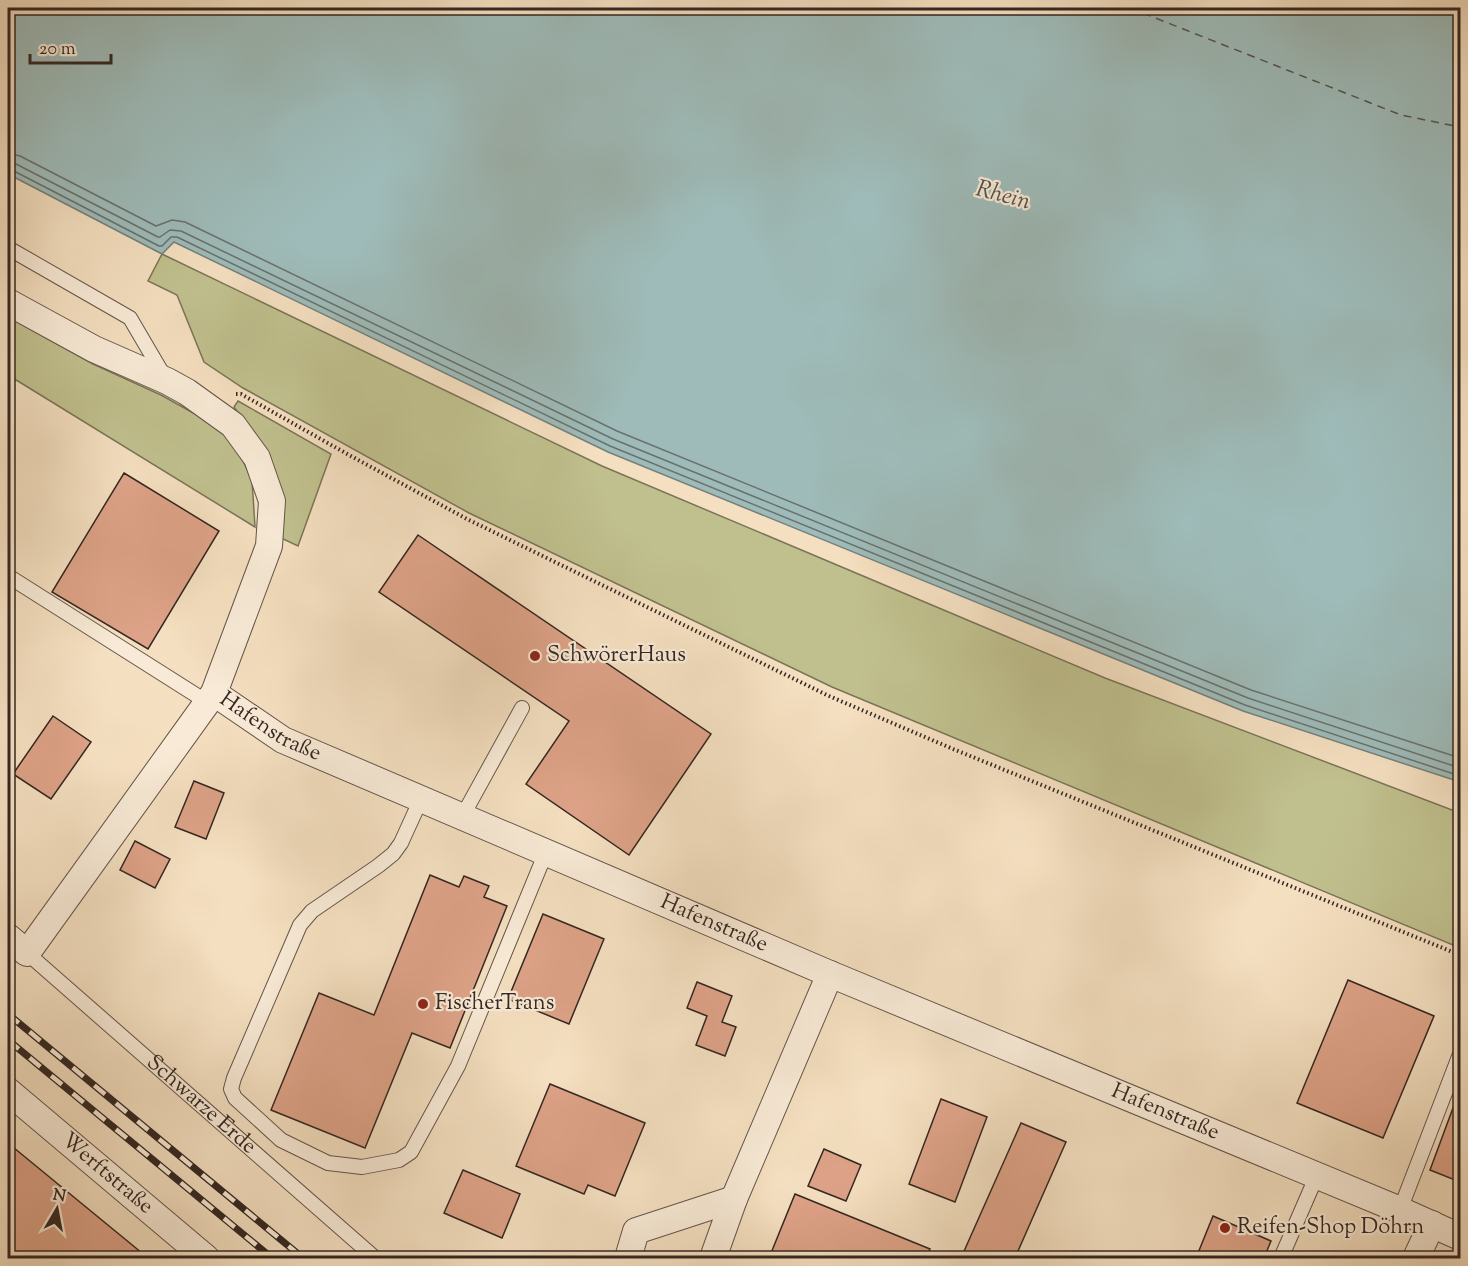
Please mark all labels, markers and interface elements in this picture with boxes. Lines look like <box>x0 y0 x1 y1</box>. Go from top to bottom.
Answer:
scale bar <box>30 27 111 65</box>
text: 20 m <box>39 37 76 63</box>
water label: Rhein <box>972 172 1034 220</box>
place label: SchwörerHaus <box>547 640 686 672</box>
marker: SchwörerHaus <box>528 649 542 663</box>
street label: Hafenstraße <box>212 685 326 770</box>
street label: Hafenstraße <box>655 887 773 961</box>
place label: FischerTrans <box>435 988 554 1020</box>
marker: FischerTrans <box>416 997 430 1011</box>
street label: Schwarze Erde <box>138 1048 263 1163</box>
street label: Hafenstraße <box>1106 1076 1224 1149</box>
street label: Werftstraße <box>53 1126 160 1223</box>
north arrow <box>27 1179 87 1239</box>
text: N <box>51 1184 68 1209</box>
place label: Reifen-Shop Döhrn <box>1237 1212 1424 1244</box>
marker: Reifen-Shop Döhrn <box>1218 1221 1232 1235</box>

